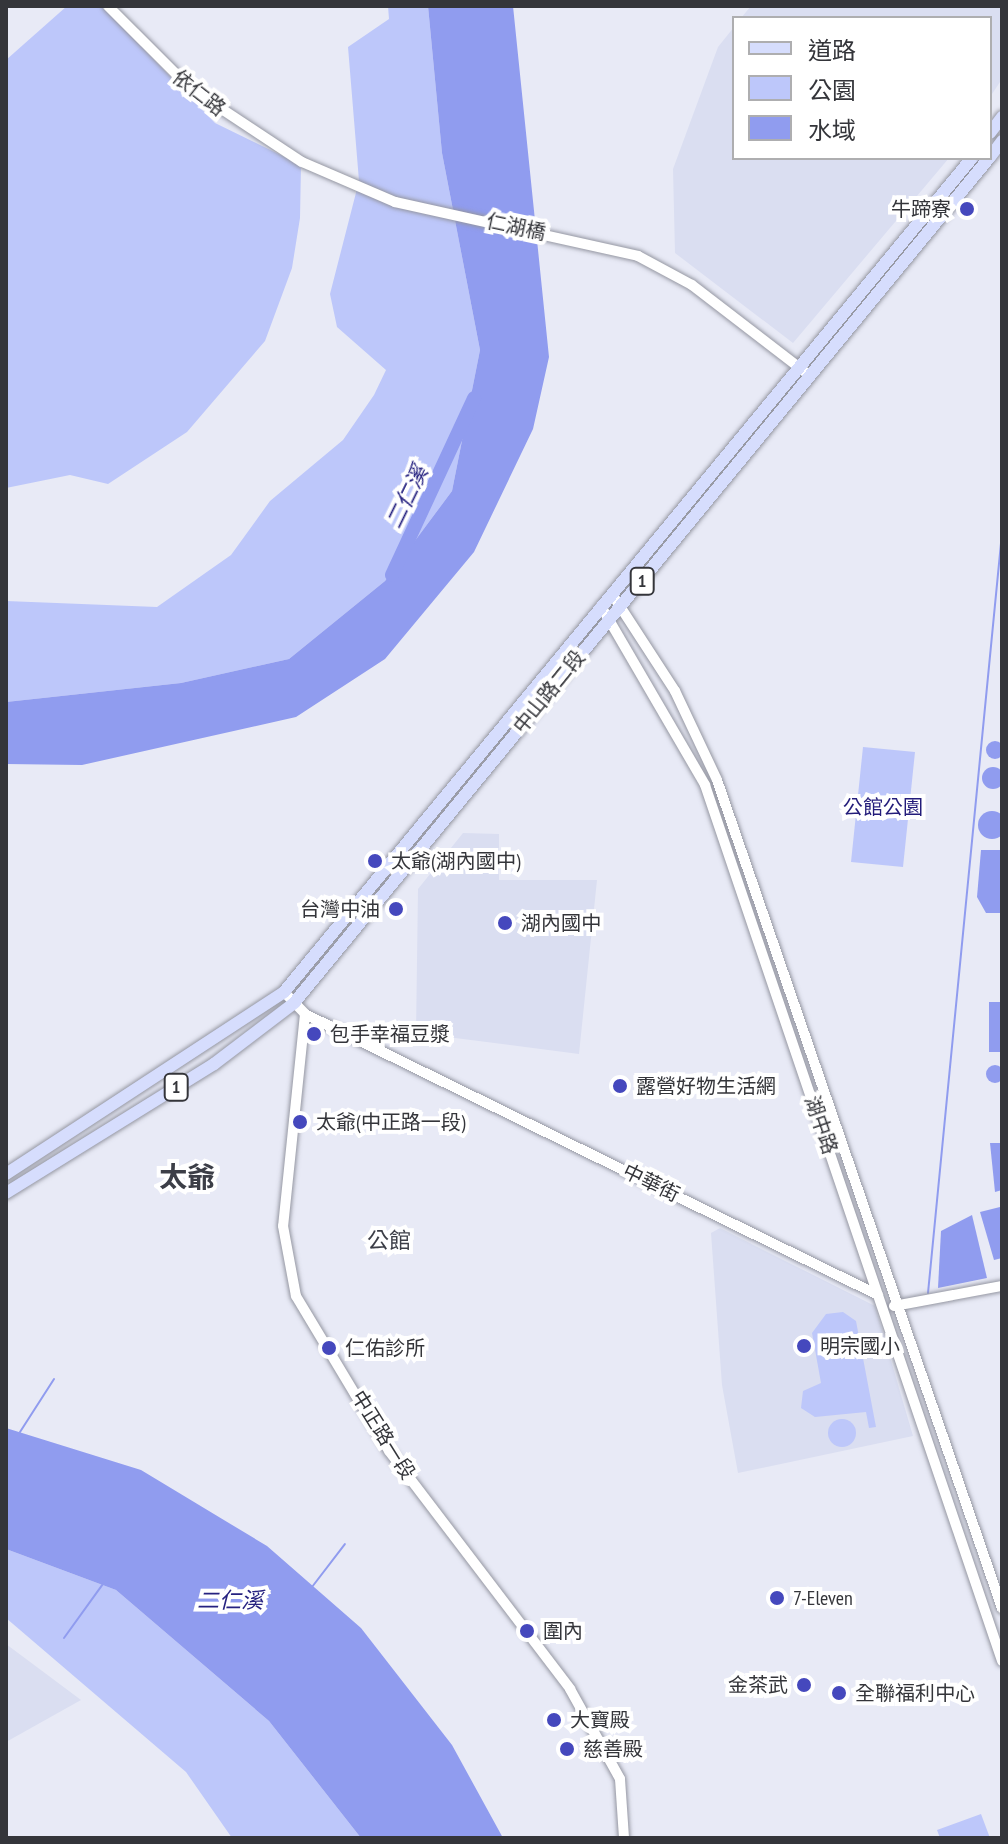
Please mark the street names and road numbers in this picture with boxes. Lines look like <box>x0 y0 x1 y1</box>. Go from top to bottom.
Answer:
street label: 依仁路 <box>168 65 230 121</box>
street label: 仁湖橋 <box>484 209 548 245</box>
road number: 1 <box>628 567 656 595</box>
street label: 中山路二段 <box>508 646 590 738</box>
road number: 1 <box>162 1073 190 1101</box>
street label: 湖中路 <box>800 1093 842 1157</box>
street label: 中華街 <box>619 1159 683 1207</box>
street label: 中正路一段 <box>346 1386 420 1484</box>

